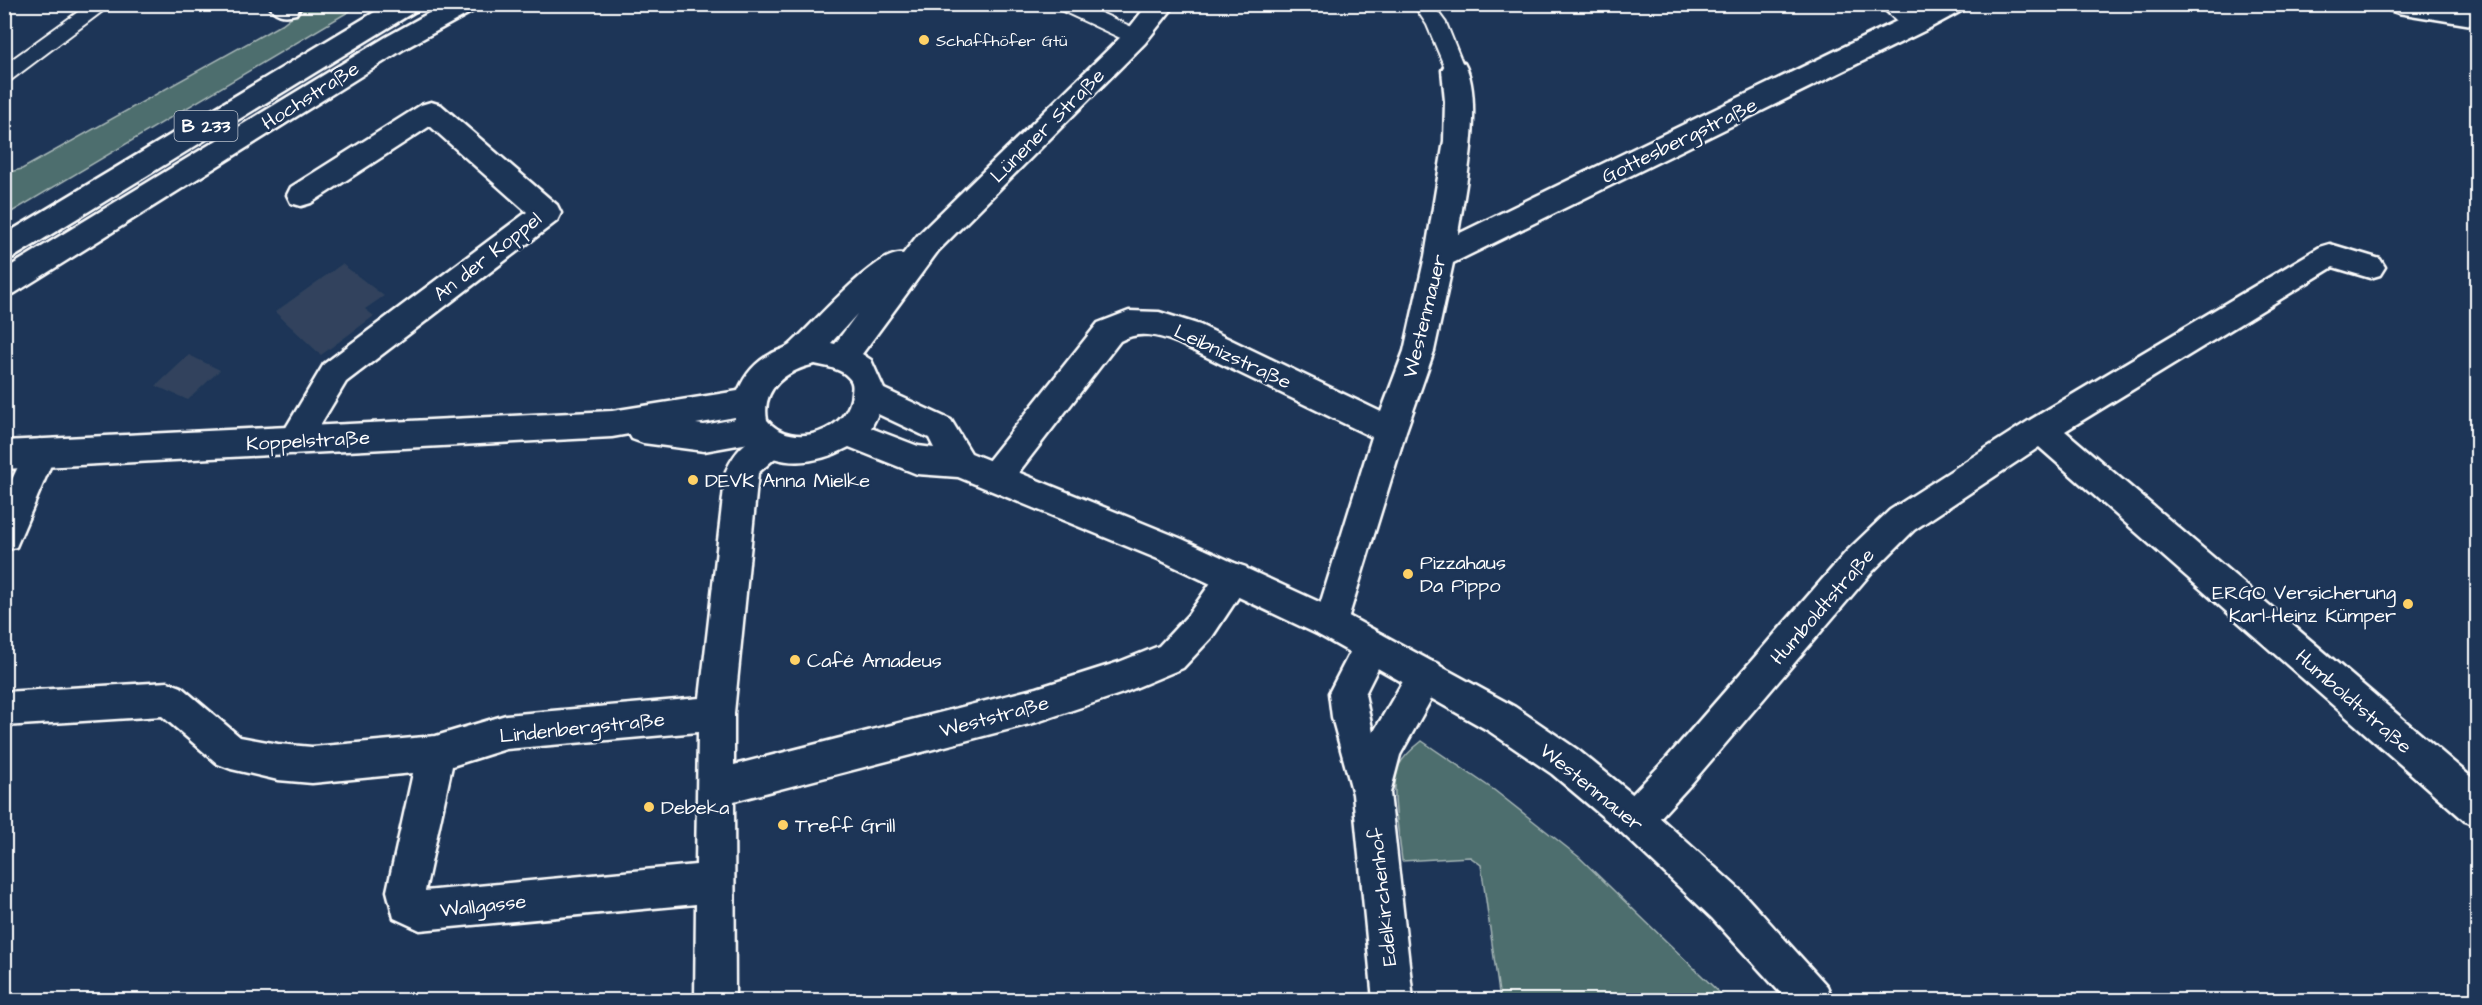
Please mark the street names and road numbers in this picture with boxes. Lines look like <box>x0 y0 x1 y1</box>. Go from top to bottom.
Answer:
street label: Hochstraße <box>256 55 365 137</box>
street label: Lünener Straße <box>984 62 1111 189</box>
street label: Gottesbergstraße <box>1597 91 1763 192</box>
road number: B 233 <box>174 111 238 141</box>
street label: An der Koppel <box>428 206 548 308</box>
street label: Westenmauer <box>1396 252 1454 381</box>
street label: Leibnizstraße <box>1169 318 1296 396</box>
street label: Koppelstraße <box>245 424 371 458</box>
street label: Humboldtstraße <box>1764 542 1881 671</box>
street label: Humboldtstraße <box>2289 643 2418 760</box>
street label: Weststraße <box>936 689 1052 745</box>
street label: Lindenbergstraße <box>498 705 666 752</box>
street label: Westenmauer <box>1533 737 1649 838</box>
street label: Edelkirchenhof <box>1362 826 1404 967</box>
street label: Wallgasse <box>439 888 528 925</box>

